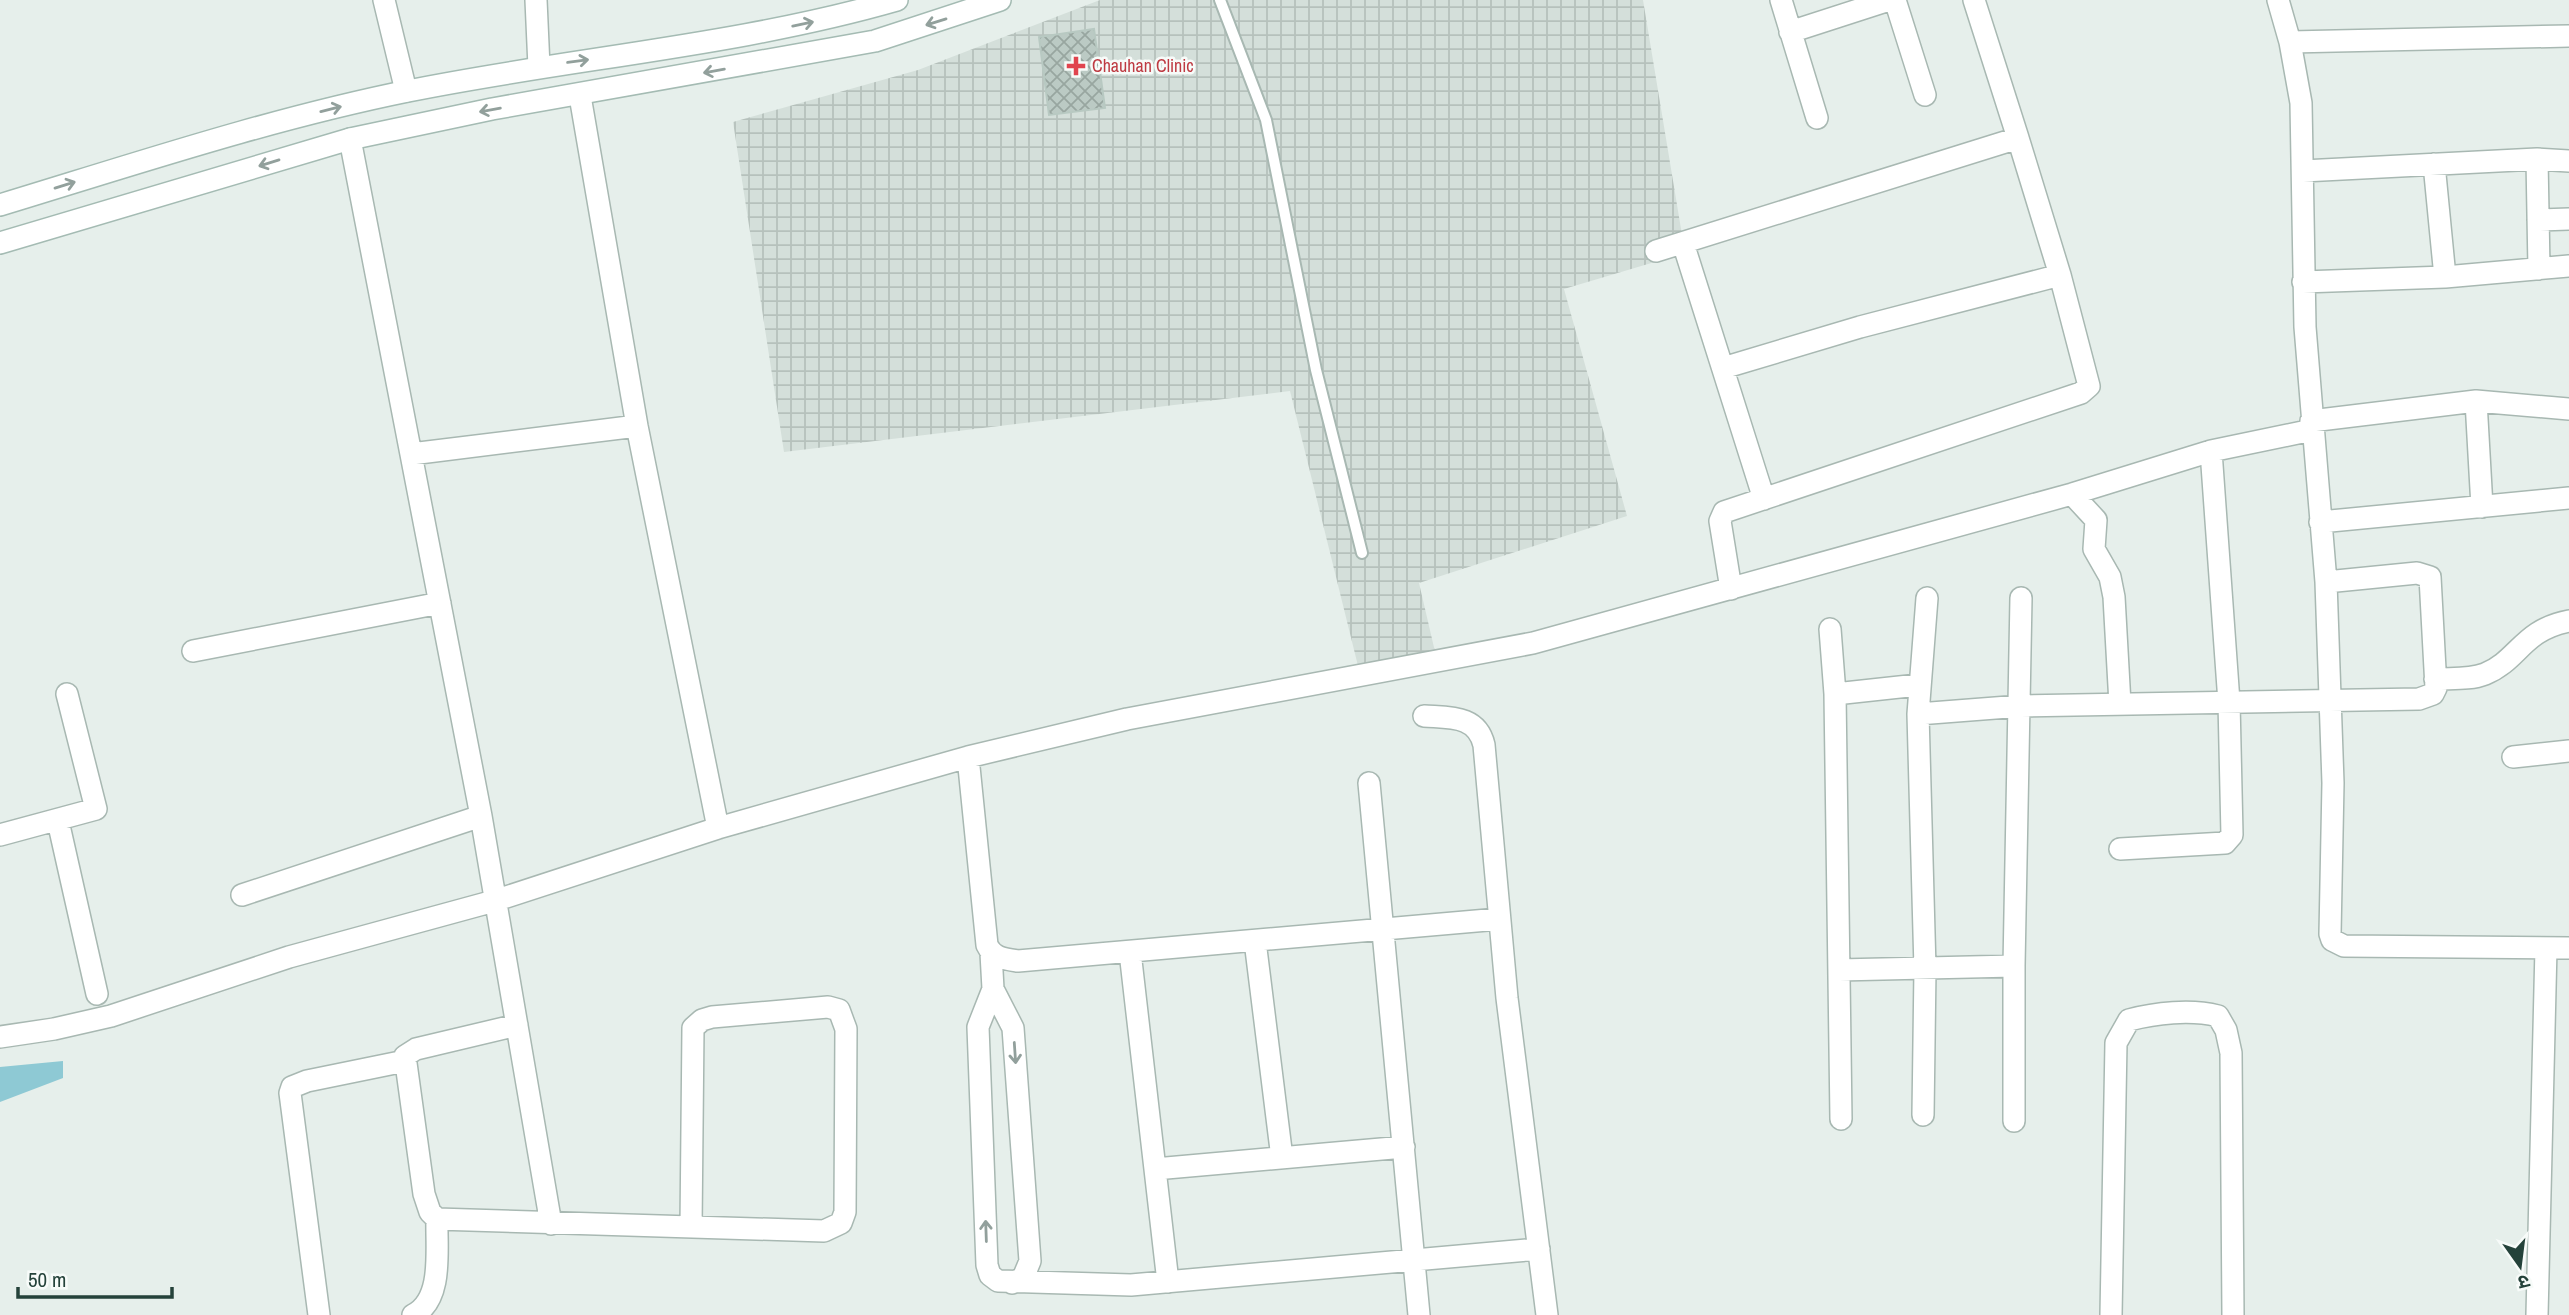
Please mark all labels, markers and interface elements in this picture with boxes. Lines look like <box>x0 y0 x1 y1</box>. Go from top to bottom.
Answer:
one-way arrow <box>791 16 814 30</box>
one-way arrow <box>925 17 947 30</box>
place label: Chauhan Clinic <box>1092 53 1194 78</box>
one-way arrow <box>567 54 589 67</box>
marker: Chauhan Clinic <box>1066 56 1086 76</box>
one-way arrow <box>703 65 726 78</box>
one-way arrow <box>319 102 342 116</box>
one-way arrow <box>479 104 502 117</box>
one-way arrow <box>258 158 280 171</box>
one-way arrow <box>54 177 76 190</box>
one-way arrow <box>1009 1041 1022 1063</box>
one-way arrow <box>979 1219 992 1242</box>
north arrow <box>2485 1231 2555 1301</box>
scale bar <box>18 1256 172 1300</box>
text: 50 m <box>28 1265 66 1294</box>
text: उ <box>2515 1269 2533 1297</box>

